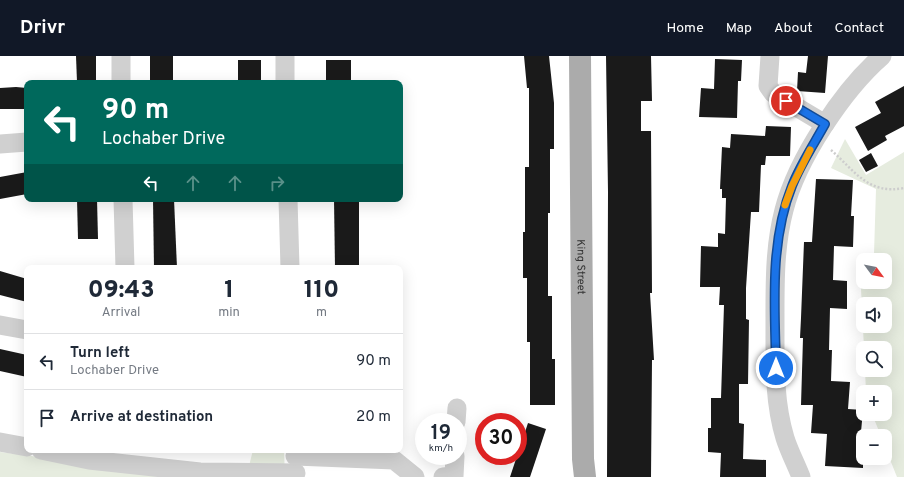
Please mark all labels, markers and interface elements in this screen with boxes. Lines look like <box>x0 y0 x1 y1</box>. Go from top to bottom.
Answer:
text: Drivr <box>20 16 65 40</box>
text: Home <box>667 20 704 37</box>
text: Map <box>726 20 752 37</box>
text: About <box>774 20 813 37</box>
text: Contact <box>835 20 884 37</box>
pin <box>769 84 803 118</box>
icon: arrive <box>775 90 797 112</box>
text: 90 m <box>102 93 169 129</box>
icon: left <box>36 96 88 148</box>
text: Lochaber Drive <box>102 128 225 151</box>
icon: left <box>140 172 162 194</box>
icon: ahead <box>182 172 204 194</box>
icon: ahead <box>224 172 246 194</box>
icon: right <box>266 172 288 194</box>
street label: King Street <box>573 239 588 295</box>
north arrow <box>856 253 892 289</box>
map controls <box>856 253 892 465</box>
text: 09:43 <box>88 276 155 306</box>
text: 1 <box>224 276 234 306</box>
text: 110 <box>304 276 339 306</box>
button: sound <box>856 297 892 333</box>
text: Arrival <box>102 305 141 321</box>
text: min <box>218 305 240 321</box>
text: m <box>316 305 327 321</box>
button: search <box>856 341 892 377</box>
text: Turn left <box>70 344 130 363</box>
position arrow <box>755 347 797 389</box>
icon: left <box>36 351 58 373</box>
text: 90 m <box>356 352 391 371</box>
text: Lochaber Drive <box>70 363 159 379</box>
button: + <box>856 385 892 421</box>
icon: arrive <box>36 407 58 429</box>
text: Arrive at destination <box>70 408 213 427</box>
text: 20 m <box>356 408 391 427</box>
speed limit sign: 30 <box>475 413 527 465</box>
text: 19 <box>431 421 451 447</box>
button: − <box>856 429 892 465</box>
text: km/h <box>429 442 453 455</box>

